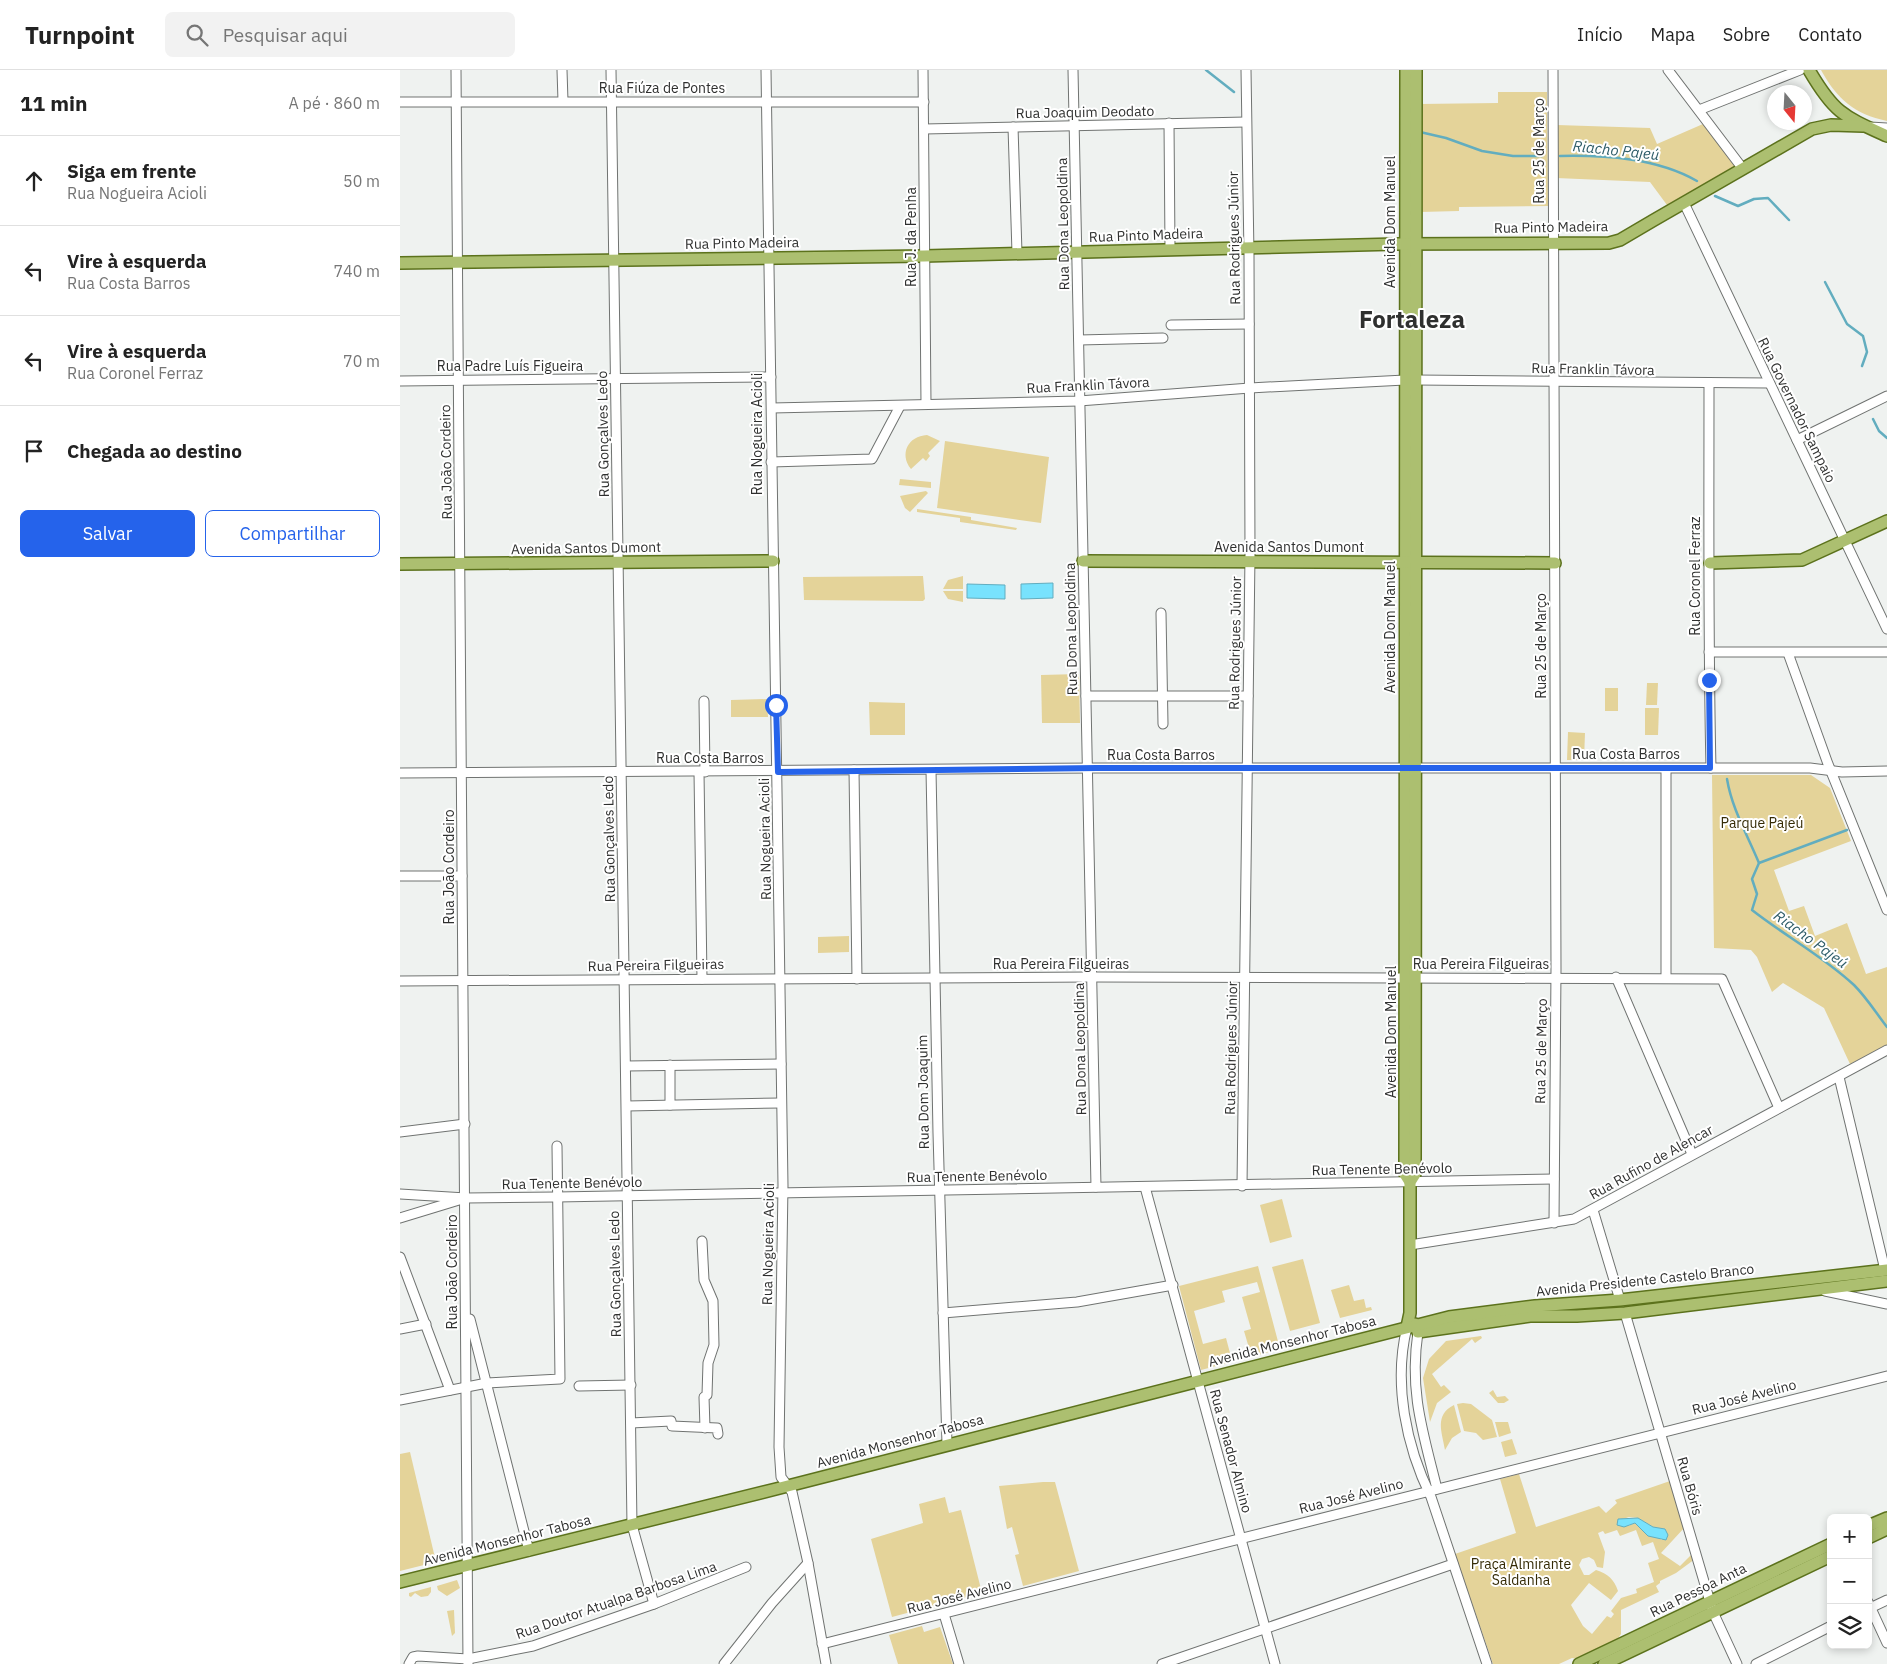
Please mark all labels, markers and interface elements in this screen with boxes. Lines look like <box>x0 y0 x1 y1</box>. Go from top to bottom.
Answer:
search box <box>165 12 515 57</box>
text: Turnpoint <box>25 19 135 51</box>
icon: search <box>183 21 211 49</box>
text: Pesquisar aqui <box>223 23 348 47</box>
text: Início <box>1577 23 1623 46</box>
text: Mapa <box>1651 23 1695 46</box>
text: Sobre <box>1723 23 1770 46</box>
text: Contato <box>1798 23 1862 46</box>
street label: Rua Fiúza de Pontes <box>599 79 726 97</box>
north arrow <box>1767 85 1812 130</box>
text: 11 min <box>20 89 87 117</box>
text: A pé · 860 m <box>289 93 380 113</box>
street label: Rua 25 de Março <box>1530 98 1548 204</box>
street label: Rua Joaquim Deodato <box>1016 102 1155 122</box>
water label: Riacho Pajeú <box>1572 136 1660 164</box>
street label: Avenida Dom Manuel <box>1381 156 1399 288</box>
street label: Rua Dona Leopoldina <box>1053 157 1073 291</box>
text: Siga em frente <box>67 159 197 183</box>
icon: ahead <box>20 167 48 195</box>
text: 50 m <box>343 171 380 191</box>
street label: Rua Rodrigues Júnior <box>1224 171 1244 305</box>
text: Rua Nogueira Acioli <box>67 183 207 203</box>
street label: Rua J. da Penha <box>902 187 920 287</box>
street label: Rua Pinto Madeira <box>1494 217 1609 237</box>
street label: Rua Pinto Madeira <box>1089 224 1204 246</box>
street label: Rua Pinto Madeira <box>685 233 800 253</box>
text: Vire à esquerda <box>67 249 207 273</box>
icon: left <box>20 257 48 285</box>
text: 740 m <box>333 261 380 281</box>
text: Rua Costa Barros <box>67 273 191 293</box>
district label: Fortaleza <box>1359 303 1465 335</box>
street label: Rua Governador Sampaio <box>1754 334 1840 486</box>
text: Vire à esquerda <box>67 339 207 363</box>
icon: left <box>20 347 48 375</box>
text: 70 m <box>343 351 380 371</box>
street label: Rua Padre Luís Figueira <box>437 357 584 375</box>
street label: Rua Franklin Távora <box>1531 359 1655 379</box>
text: Rua Coronel Ferraz <box>67 363 203 383</box>
street label: Rua Gonçalves Ledo <box>593 370 613 497</box>
street label: Rua Nogueira Acioli <box>748 373 766 495</box>
street label: Rua Franklin Távora <box>1026 373 1151 397</box>
street label: Rua João Cordeiro <box>436 404 456 520</box>
icon: arrive <box>20 437 48 465</box>
text: Chegada ao destino <box>67 439 242 463</box>
button: Salvar <box>20 510 195 557</box>
button: Compartilhar <box>205 510 380 557</box>
street label: Rua Coronel Ferraz <box>1686 516 1704 636</box>
street label: Avenida Santos Dumont <box>511 538 661 558</box>
street label: Avenida Santos Dumont <box>1214 538 1364 556</box>
street label: Avenida Dom Manuel <box>1381 561 1399 693</box>
street label: Rua Dona Leopoldina <box>1061 562 1081 696</box>
street label: Rua Rodrigues Júnior <box>1225 576 1245 710</box>
street label: Rua 25 de Março <box>1532 593 1550 699</box>
route end <box>1698 669 1721 692</box>
route start <box>765 694 788 717</box>
street label: Rua Costa Barros <box>1572 745 1680 763</box>
street label: Rua Costa Barros <box>1107 746 1215 764</box>
street label: Rua Costa Barros <box>656 749 764 767</box>
street label: Rua Gonçalves Ledo <box>599 775 619 902</box>
street label: Rua Nogueira Acioli <box>755 778 775 900</box>
street label: Rua João Cordeiro <box>440 809 458 925</box>
park label: Parque Pajeú <box>1721 814 1803 832</box>
water label: Riacho Pajeú <box>1770 906 1852 972</box>
street label: Rua Pereira Filgueiras <box>588 955 725 975</box>
street label: Rua Pereira Filgueiras <box>993 955 1130 973</box>
street label: Rua Pereira Filgueiras <box>1413 955 1550 973</box>
street label: Avenida Dom Manuel <box>1382 966 1400 1098</box>
street label: Rua Rodrigues Júnior <box>1221 981 1241 1115</box>
street label: Rua Dona Leopoldina <box>1070 982 1090 1116</box>
street label: Rua 25 de Março <box>1531 998 1551 1104</box>
street label: Rua Dom Joaquim <box>913 1035 933 1149</box>
street label: Rua Rufino de Alencar <box>1586 1120 1716 1204</box>
street label: Rua Tenente Benévolo <box>1312 1159 1453 1179</box>
street label: Rua Tenente Benévolo <box>907 1166 1048 1186</box>
street label: Rua Tenente Benévolo <box>502 1173 643 1193</box>
street label: Rua Nogueira Acioli <box>758 1183 778 1305</box>
street label: Rua Gonçalves Ledo <box>605 1210 625 1337</box>
street label: Rua João Cordeiro <box>443 1214 461 1330</box>
street label: Avenida Presidente Castelo Branco <box>1535 1260 1755 1300</box>
street label: Avenida Monsenhor Tabosa <box>1206 1311 1378 1371</box>
street label: Rua José Avelino <box>1690 1375 1798 1419</box>
street label: Rua Senador Almino <box>1206 1387 1256 1515</box>
street label: Avenida Monsenhor Tabosa <box>815 1410 986 1472</box>
street label: Rua Bóris <box>1673 1455 1707 1518</box>
street label: Rua José Avelino <box>1297 1474 1405 1518</box>
street label: Avenida Monsenhor Tabosa <box>421 1510 593 1570</box>
map controls <box>1827 1514 1872 1649</box>
button: + <box>1827 1514 1872 1559</box>
park label: Praça Almirante Saldanha <box>1471 1555 1571 1589</box>
street label: Rua Doutor Atualpa Barbosa Lima <box>513 1557 719 1643</box>
street label: Rua Pessoa Anta <box>1647 1559 1750 1621</box>
button: − <box>1827 1559 1872 1604</box>
street label: Rua José Avelino <box>905 1574 1013 1618</box>
button: layers <box>1827 1604 1872 1649</box>

